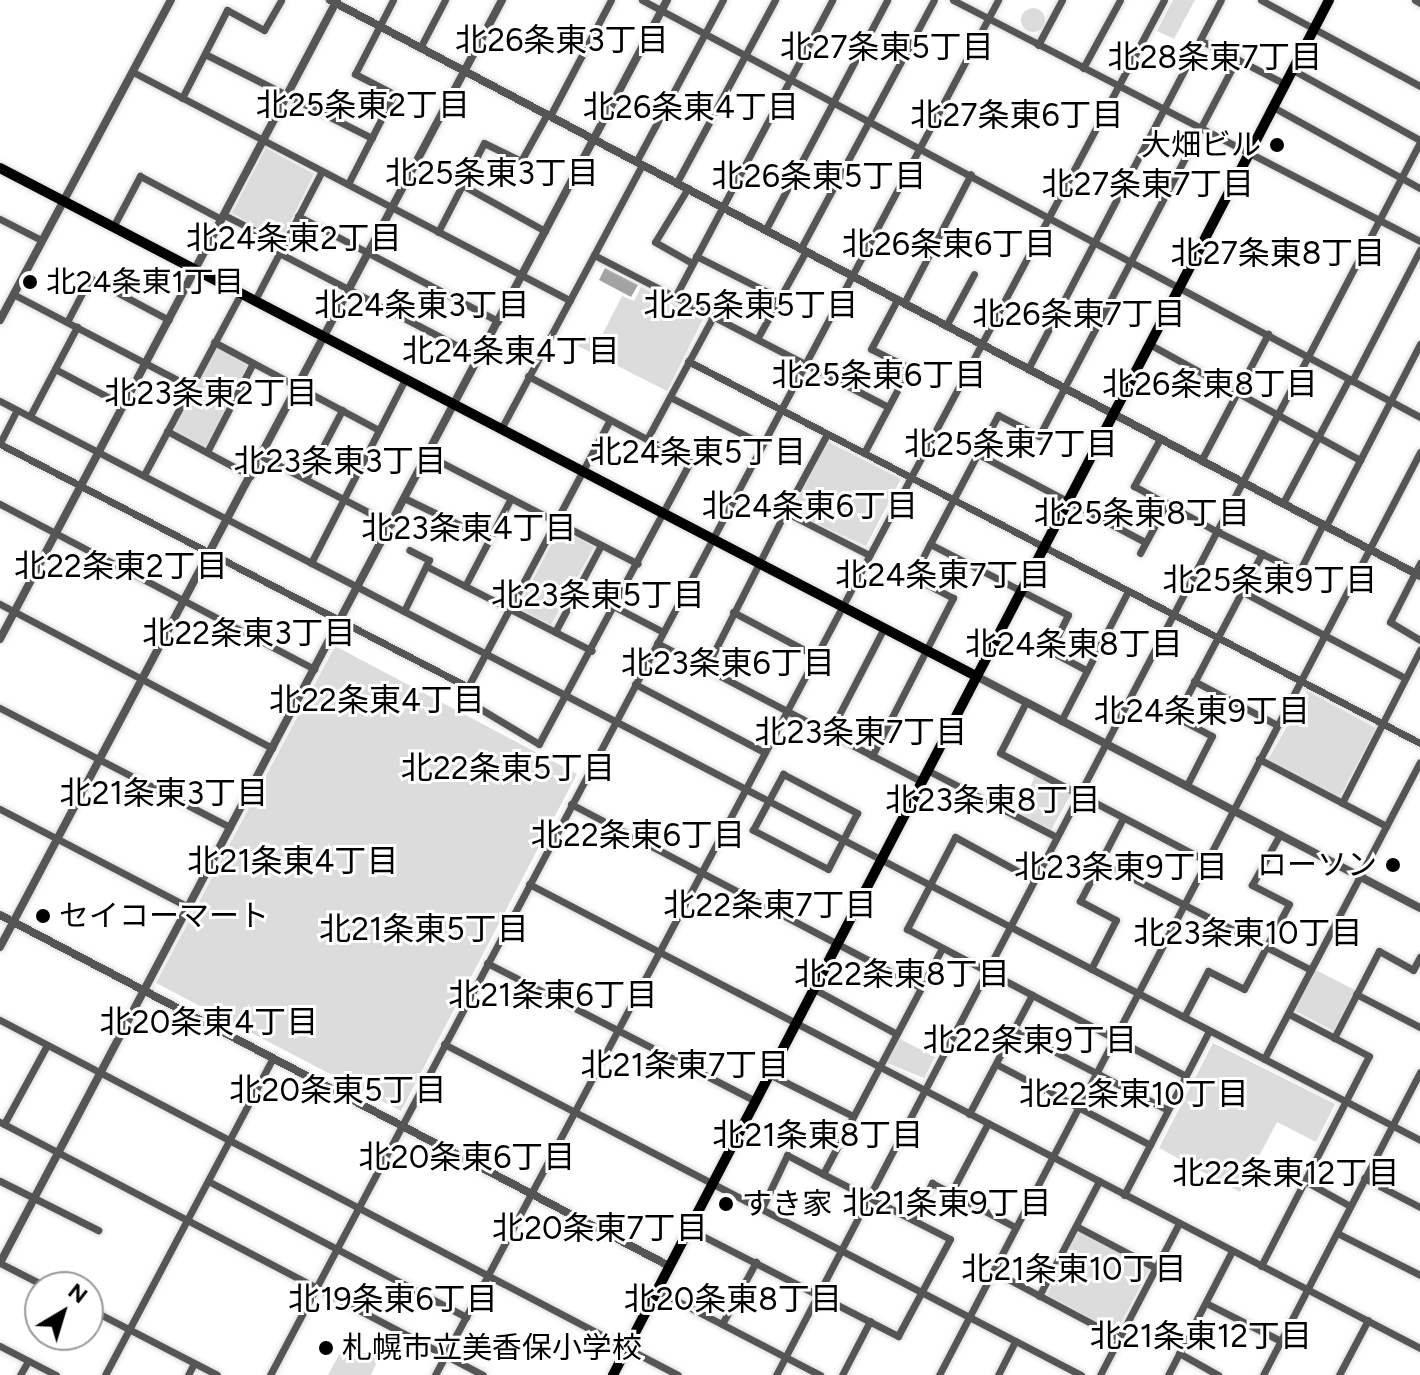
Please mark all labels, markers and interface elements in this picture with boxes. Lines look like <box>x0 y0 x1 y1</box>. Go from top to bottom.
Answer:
district label: 北26条東3丁目 <box>455 21 669 59</box>
district label: 北27条東5丁目 <box>780 28 994 66</box>
district label: 北28条東7丁目 <box>1108 38 1322 76</box>
district label: 北25条東2丁目 <box>256 86 470 124</box>
district label: 北26条東4丁目 <box>583 88 799 126</box>
district label: 北27条東6丁目 <box>910 96 1124 134</box>
place label: 大畑ビル <box>1141 127 1261 163</box>
marker: 大畑ビル <box>1268 136 1286 154</box>
district label: 北25条東3丁目 <box>385 154 599 192</box>
district label: 北26条東5丁目 <box>712 157 926 195</box>
district label: 北27条東7丁目 <box>1042 165 1254 203</box>
district label: 北24条東2丁目 <box>186 219 402 257</box>
district label: 北26条東6丁目 <box>842 225 1056 263</box>
district label: 北27条東8丁目 <box>1171 234 1385 272</box>
place label: 北24条東1丁目 <box>46 264 244 300</box>
marker: 北24条東1丁目 <box>21 273 39 291</box>
district label: 北24条東3丁目 <box>314 286 530 324</box>
district label: 北25条東5丁目 <box>644 286 858 324</box>
district label: 北26条東7丁目 <box>972 295 1186 333</box>
district label: 北24条東4丁目 <box>402 332 620 370</box>
district label: 北25条東6丁目 <box>772 356 986 394</box>
district label: 北26条東8丁目 <box>1102 365 1318 403</box>
district label: 北23条東2丁目 <box>104 374 318 412</box>
district label: 北25条東7丁目 <box>904 425 1118 463</box>
district label: 北24条東5丁目 <box>590 433 806 471</box>
district label: 北23条東3丁目 <box>234 442 446 480</box>
district label: 北24条東6丁目 <box>702 487 918 525</box>
district label: 北25条東8丁目 <box>1034 494 1250 532</box>
district label: 北23条東4丁目 <box>361 509 577 547</box>
district label: 北22条東2丁目 <box>14 547 228 585</box>
district label: 北24条東7丁目 <box>836 556 1050 594</box>
district label: 北25条東9丁目 <box>1163 561 1377 599</box>
district label: 北23条東5丁目 <box>491 576 705 614</box>
district label: 北22条東3丁目 <box>142 614 356 652</box>
district label: 北24条東8丁目 <box>965 625 1183 663</box>
district label: 北23条東6丁目 <box>621 644 835 682</box>
district label: 北22条東4丁目 <box>269 681 485 719</box>
district label: 北24条東9丁目 <box>1094 692 1310 730</box>
district label: 北23条東7丁目 <box>755 713 967 751</box>
district label: 北22条東5丁目 <box>401 749 615 787</box>
district label: 北21条東3丁目 <box>60 774 268 812</box>
district label: 北23条東8丁目 <box>886 781 1100 819</box>
district label: 北22条東6丁目 <box>531 816 745 854</box>
district label: 北21条東4丁目 <box>188 842 398 880</box>
place label: ローソン <box>1257 847 1377 883</box>
district label: 北23条東9丁目 <box>1014 848 1228 886</box>
marker: ローソン <box>1384 856 1402 874</box>
district label: 北22条東7丁目 <box>664 886 876 924</box>
place label: セイコーマート <box>59 898 269 934</box>
marker: セイコーマート <box>34 907 52 925</box>
district label: 北21条東5丁目 <box>319 910 529 948</box>
district label: 北23条東10丁目 <box>1133 914 1363 952</box>
district label: 北22条東8丁目 <box>794 955 1010 993</box>
district label: 北21条東6丁目 <box>448 976 658 1014</box>
district label: 北20条東4丁目 <box>100 1003 318 1041</box>
district label: 北22条東9丁目 <box>923 1021 1137 1059</box>
district label: 北21条東7丁目 <box>581 1046 789 1084</box>
district label: 北20条東5丁目 <box>230 1071 446 1109</box>
district label: 北22条東10丁目 <box>1019 1075 1249 1113</box>
district label: 北21条東8丁目 <box>713 1116 923 1154</box>
district label: 北20条東6丁目 <box>359 1138 575 1176</box>
district label: 北22条東12丁目 <box>1173 1154 1399 1192</box>
district label: 北21条東9丁目 <box>842 1184 1052 1222</box>
place label: すき家 <box>742 1186 832 1222</box>
marker: すき家 <box>717 1195 735 1213</box>
district label: 北20条東7丁目 <box>492 1209 708 1247</box>
district label: 北21条東10丁目 <box>962 1250 1186 1288</box>
north arrow <box>24 1271 104 1351</box>
text: N <box>63 1277 93 1309</box>
district label: 北19条東6丁目 <box>288 1280 498 1318</box>
district label: 北20条東8丁目 <box>624 1280 842 1318</box>
district label: 北21条東12丁目 <box>1090 1317 1312 1355</box>
place label: 札幌市立美香保小学校 <box>342 1330 642 1366</box>
marker: 札幌市立美香保小学校 <box>317 1339 335 1357</box>

